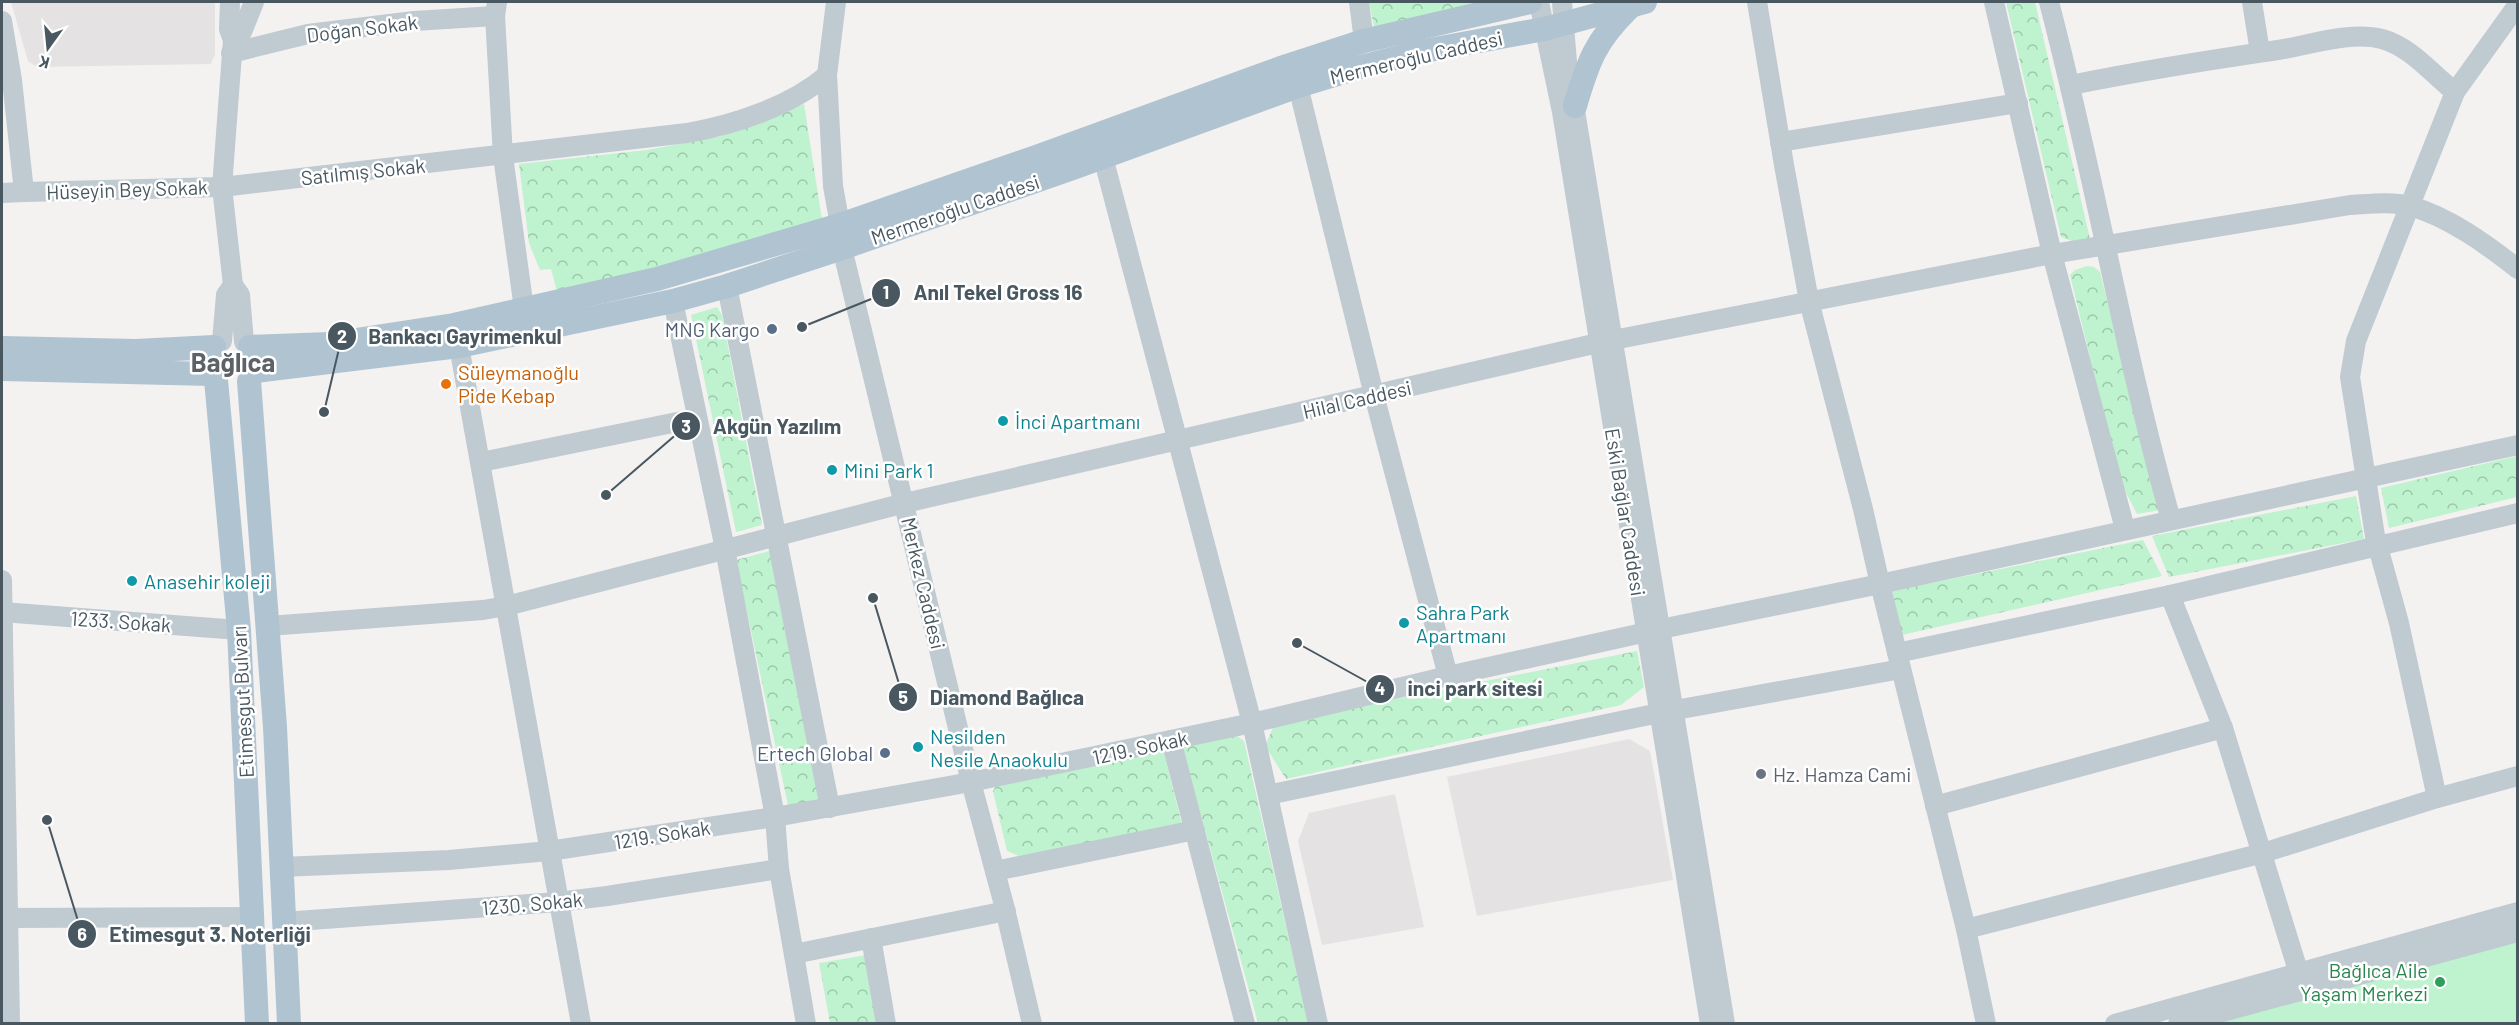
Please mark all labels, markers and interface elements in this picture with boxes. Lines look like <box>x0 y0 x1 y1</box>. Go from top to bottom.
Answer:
street label: Doğan Sokak <box>305 9 419 47</box>
north arrow <box>18 18 78 78</box>
street label: Mermeroğlu Caddesi <box>1327 25 1505 89</box>
text: K <box>37 52 51 73</box>
street label: Satılmış Sokak <box>300 153 426 189</box>
street label: Mermeroğlu Caddesi <box>868 169 1042 249</box>
street label: Hüseyin Bey Sokak <box>46 174 208 204</box>
callout: Anıl Tekel Gross 16 <box>871 273 1094 312</box>
text: Anıl Tekel Gross 16 <box>913 279 1083 304</box>
text: 1 <box>883 281 889 303</box>
callout: Bankacı Gayrimenkul <box>327 317 574 356</box>
place label: MNG Kargo <box>665 317 760 341</box>
marker: MNG Kargo <box>765 322 779 336</box>
text: Bankacı Gayrimenkul <box>368 323 562 348</box>
text: 2 <box>337 325 347 347</box>
district label: Bağlıca <box>191 346 275 377</box>
place label: Süleymanoğlu Pide Kebap <box>458 360 579 407</box>
street label: Hilal Caddesi <box>1300 375 1414 423</box>
marker: Süleymanoğlu Pide Kebap <box>439 377 453 391</box>
callout: Akgün Yazılım <box>671 407 853 446</box>
place label: İnci Apartmanı <box>1015 409 1140 433</box>
text: Akgün Yazılım <box>713 413 841 438</box>
marker: İnci Apartmanı <box>996 414 1010 428</box>
text: 3 <box>681 415 691 437</box>
street label: Eski Bağlar Caddesi <box>1601 426 1651 598</box>
place label: Mini Park 1 <box>844 458 934 482</box>
marker: Mini Park 1 <box>825 463 839 477</box>
street label: Merkez Caddesi <box>897 515 951 651</box>
place label: Anasehir koleji <box>144 569 270 593</box>
marker: Anasehir koleji <box>125 574 139 588</box>
place label: Sahra Park Apartmanı <box>1416 600 1509 647</box>
street label: 1233. Sokak <box>70 606 172 636</box>
marker: Sahra Park Apartmanı <box>1397 616 1411 630</box>
street label: Etimesgut Bulvarı <box>226 625 258 779</box>
callout: inci park sitesi <box>1365 669 1555 708</box>
text: inci park sitesi <box>1407 675 1543 700</box>
text: 4 <box>1375 677 1386 699</box>
callout: Diamond Bağlıca <box>888 678 1096 717</box>
text: Diamond Bağlıca <box>930 684 1084 709</box>
text: 5 <box>898 686 908 708</box>
place label: Nesilden Nesile Anaokulu <box>930 724 1068 771</box>
street label: 1219. Sokak <box>1090 725 1190 769</box>
marker: Nesilden Nesile Anaokulu <box>911 740 925 754</box>
place label: Ertech Global <box>757 741 873 765</box>
marker: Ertech Global <box>878 746 892 760</box>
place label: Hz. Hamza Cami <box>1773 762 1911 786</box>
marker: Hz. Hamza Cami <box>1754 767 1768 781</box>
street label: 1219. Sokak <box>612 815 712 853</box>
street label: 1230. Sokak <box>480 887 584 919</box>
callout: Etimesgut 3. Noterliği <box>67 915 323 954</box>
text: Etimesgut 3. Noterliği <box>109 921 311 946</box>
text: 6 <box>77 923 87 945</box>
place label: Bağlıca Aile Yaşam Merkezi <box>2300 958 2428 1005</box>
marker: Bağlıca Aile Yaşam Merkezi <box>2433 975 2447 989</box>

